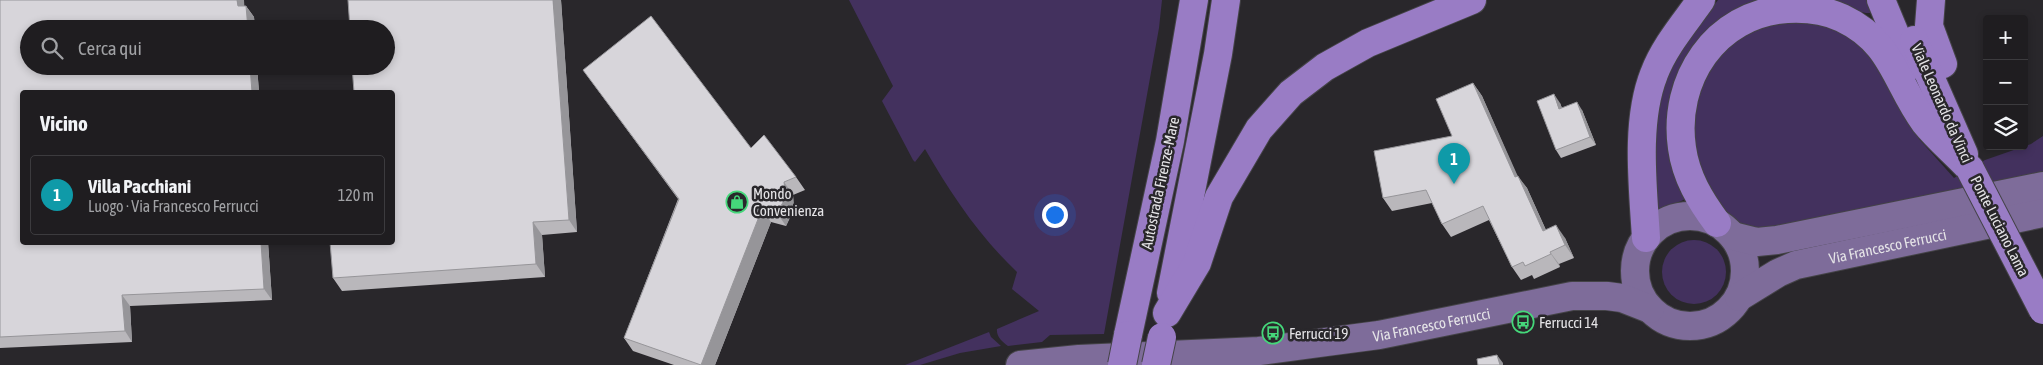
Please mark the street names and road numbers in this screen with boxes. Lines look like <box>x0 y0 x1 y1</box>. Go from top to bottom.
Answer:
street label: Viale Leonardo da Vinci <box>1908 41 1976 165</box>
street label: Autostrada Firenze-Mare <box>1138 115 1182 251</box>
street label: Ponte Luciano Lama <box>1967 173 2033 279</box>
street label: Via Francesco Ferrucci <box>1827 225 1948 266</box>
street label: Via Francesco Ferrucci <box>1372 304 1492 344</box>

